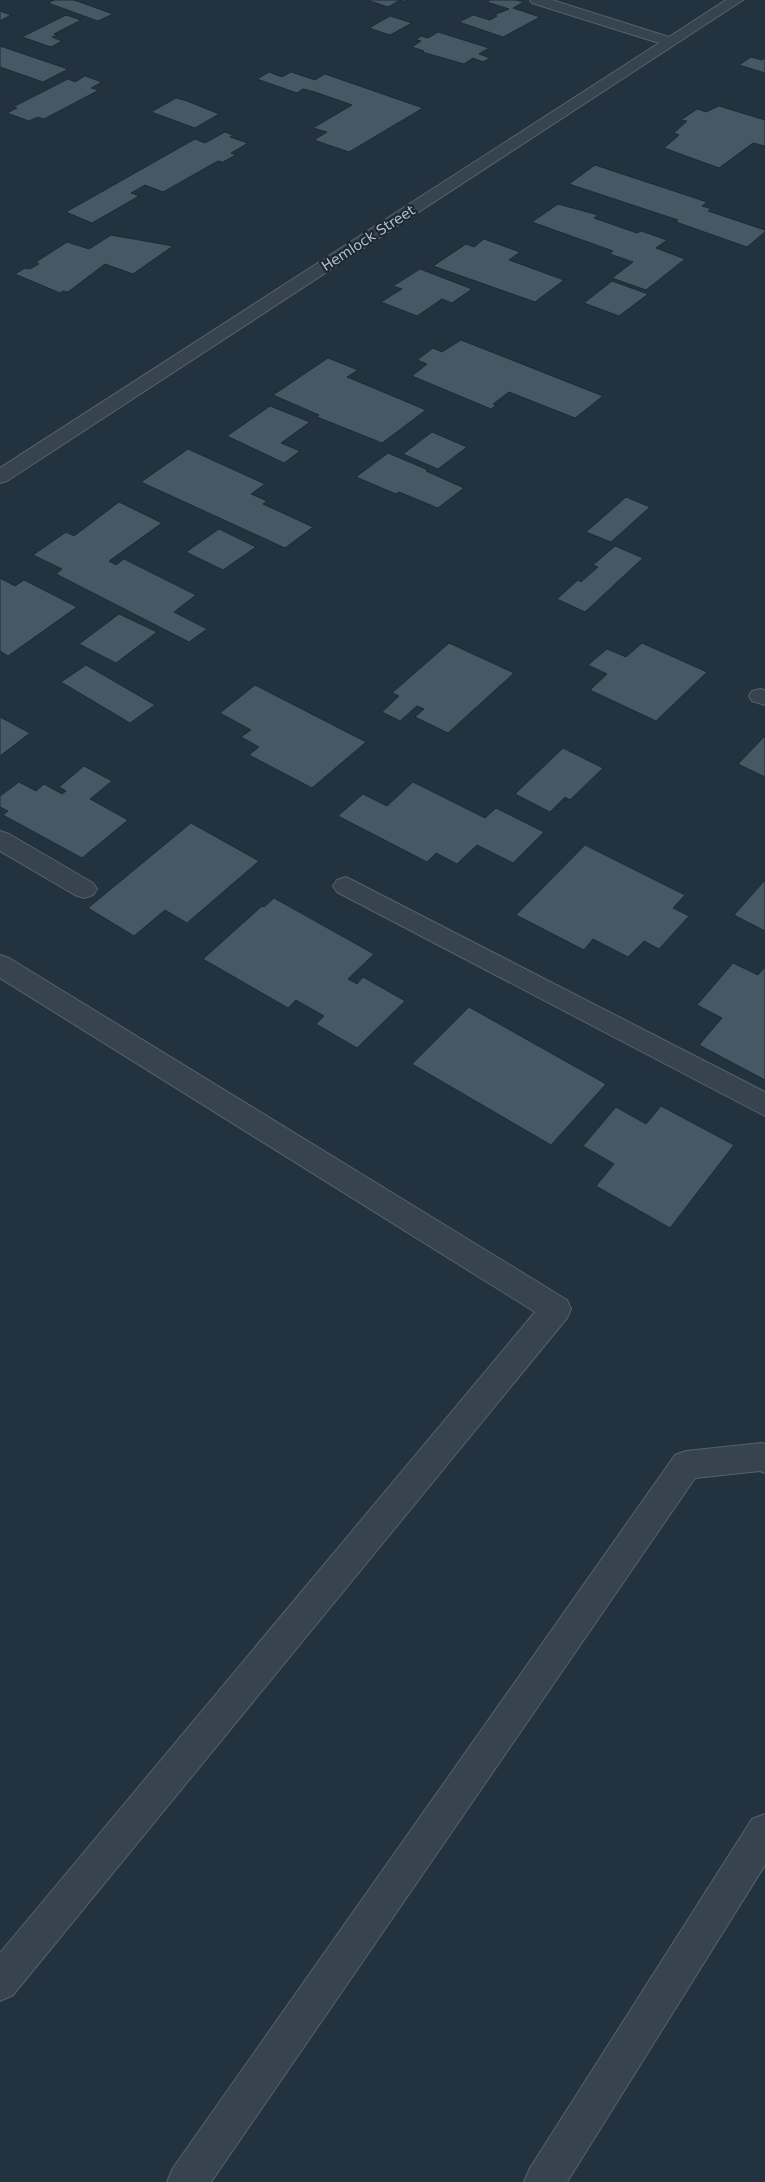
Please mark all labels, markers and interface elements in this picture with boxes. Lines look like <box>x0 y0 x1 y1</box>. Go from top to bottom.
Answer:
street label: Hemlock Street <box>318 202 418 274</box>

